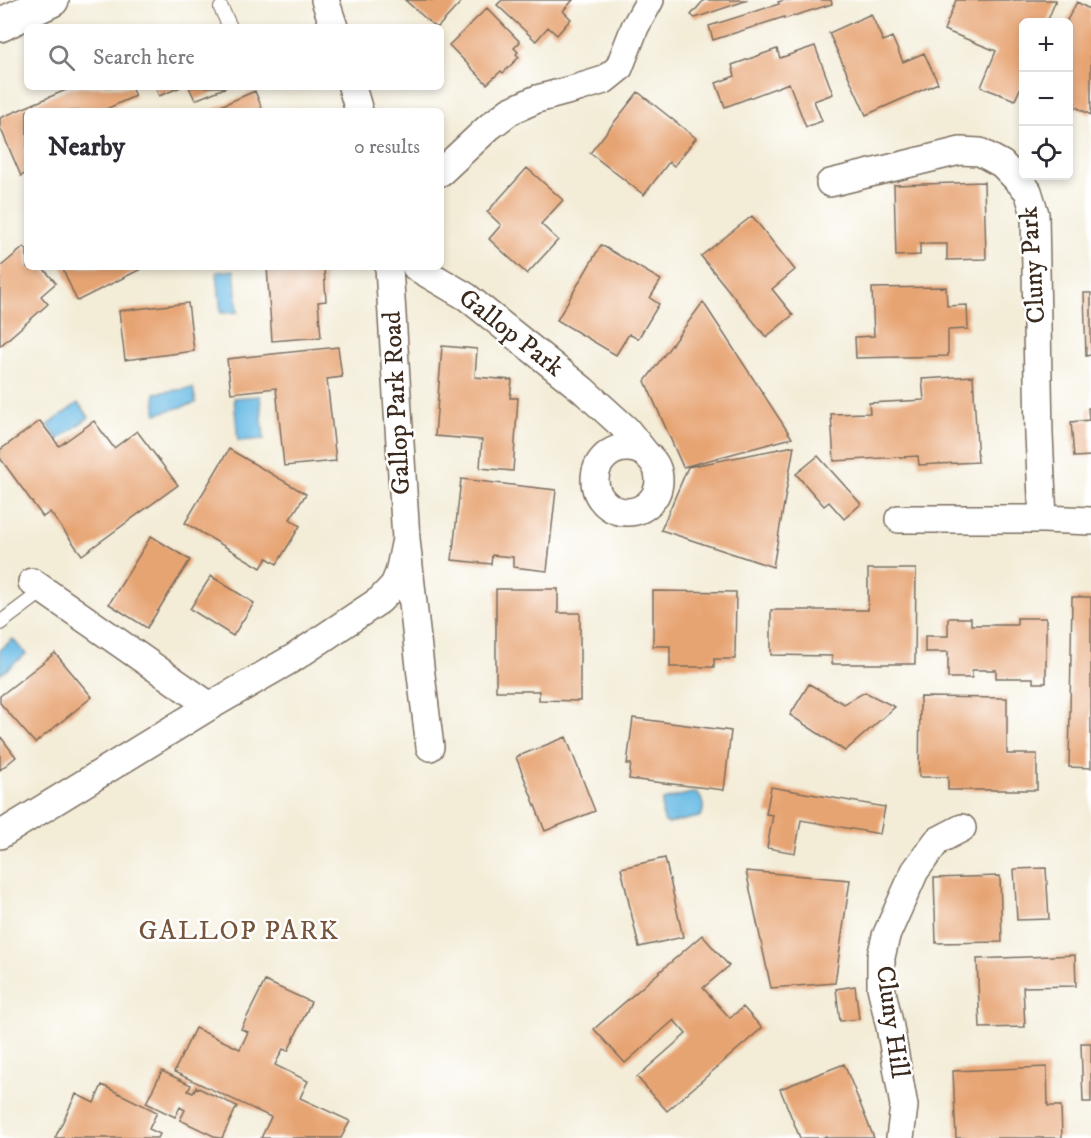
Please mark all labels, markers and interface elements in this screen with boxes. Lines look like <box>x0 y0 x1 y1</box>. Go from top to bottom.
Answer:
map controls <box>1019 18 1073 180</box>
button: + <box>1019 18 1073 72</box>
search box <box>24 24 444 90</box>
icon: search <box>45 41 78 74</box>
text: Search here <box>93 44 195 71</box>
button: − <box>1019 72 1073 126</box>
button: locate <box>1019 126 1073 180</box>
text: Nearby <box>48 131 125 164</box>
text: 0 results <box>354 135 420 160</box>
street label: Cluny Park <box>1012 205 1054 325</box>
street label: Gallop Park <box>452 282 570 384</box>
street label: Gallop Park Road <box>376 310 418 496</box>
district label: GALLOP PARK <box>139 914 339 948</box>
street label: Cluny Hill <box>868 964 916 1080</box>

